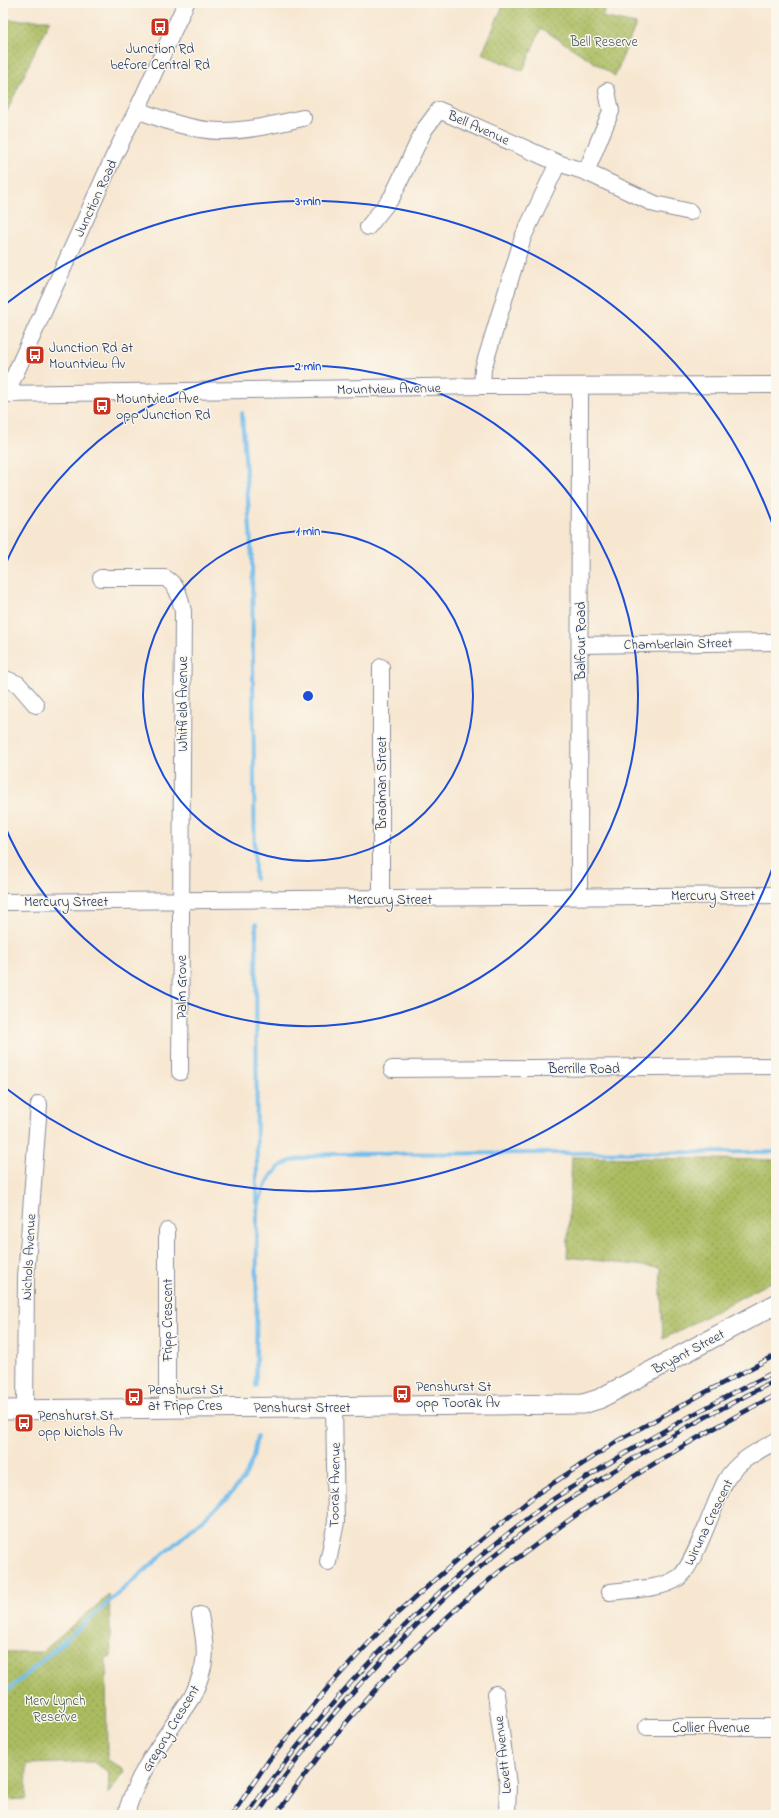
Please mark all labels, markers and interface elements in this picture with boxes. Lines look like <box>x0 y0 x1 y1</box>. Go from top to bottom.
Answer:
bus stop icon: Junction Rd before Central Rd <box>149 16 171 38</box>
park label: Bell Reserve <box>569 32 639 53</box>
place label: Junction Rd before Central Rd <box>110 39 210 76</box>
street label: Bell Avenue <box>443 105 513 152</box>
street label: Junction Road <box>69 156 124 241</box>
text: 3 min <box>294 193 321 211</box>
place label: Junction Rd at Mountview Av <box>49 338 133 375</box>
bus stop icon: Junction Rd at Mountview Av <box>24 344 46 366</box>
text: 2 min <box>294 358 321 376</box>
street label: Mountview Avenue <box>337 378 442 401</box>
place label: Mountview Ave opp Junction Rd <box>116 389 211 426</box>
bus stop icon: Mountview Ave opp Junction Rd <box>91 395 113 417</box>
text: 1 min <box>296 523 320 541</box>
street label: Balfour Road <box>571 602 592 681</box>
street label: Chamberlain Street <box>623 633 733 656</box>
street label: Whitfield Avenue <box>173 655 194 752</box>
centre of rings <box>301 689 315 703</box>
street label: Bradman Street <box>372 736 393 831</box>
street label: Mercury Street <box>671 886 755 908</box>
street label: Mercury Street <box>348 890 432 912</box>
street label: Mercury Street <box>24 892 108 914</box>
street label: Palm Grove <box>172 954 193 1019</box>
street label: Berrille Road <box>547 1059 620 1080</box>
street label: Nichols Avenue <box>17 1213 42 1301</box>
street label: Fripp Crescent <box>158 1278 179 1363</box>
street label: Bryant Street <box>648 1324 729 1382</box>
place label: Penshurst St opp Toorak Av <box>416 1377 500 1414</box>
place label: Penshurst St at Fripp Cres <box>148 1380 224 1417</box>
bus stop icon: Penshurst St opp Toorak Av <box>391 1383 413 1405</box>
bus stop icon: Penshurst St at Fripp Cres <box>123 1386 145 1408</box>
street label: Penshurst Street <box>253 1398 351 1419</box>
place label: Penshurst St opp Nichols Av <box>38 1406 123 1443</box>
bus stop icon: Penshurst St opp Nichols Av <box>13 1412 35 1434</box>
street label: Toorak Avenue <box>324 1441 347 1528</box>
street label: Wiruna Crescent <box>679 1476 739 1569</box>
street label: Gregory Crescent <box>137 1681 207 1777</box>
park label: Merv Lynch Reserve <box>25 1691 85 1728</box>
street label: Levett Avenue <box>489 1714 518 1795</box>
street label: Collier Avenue <box>672 1718 751 1739</box>

